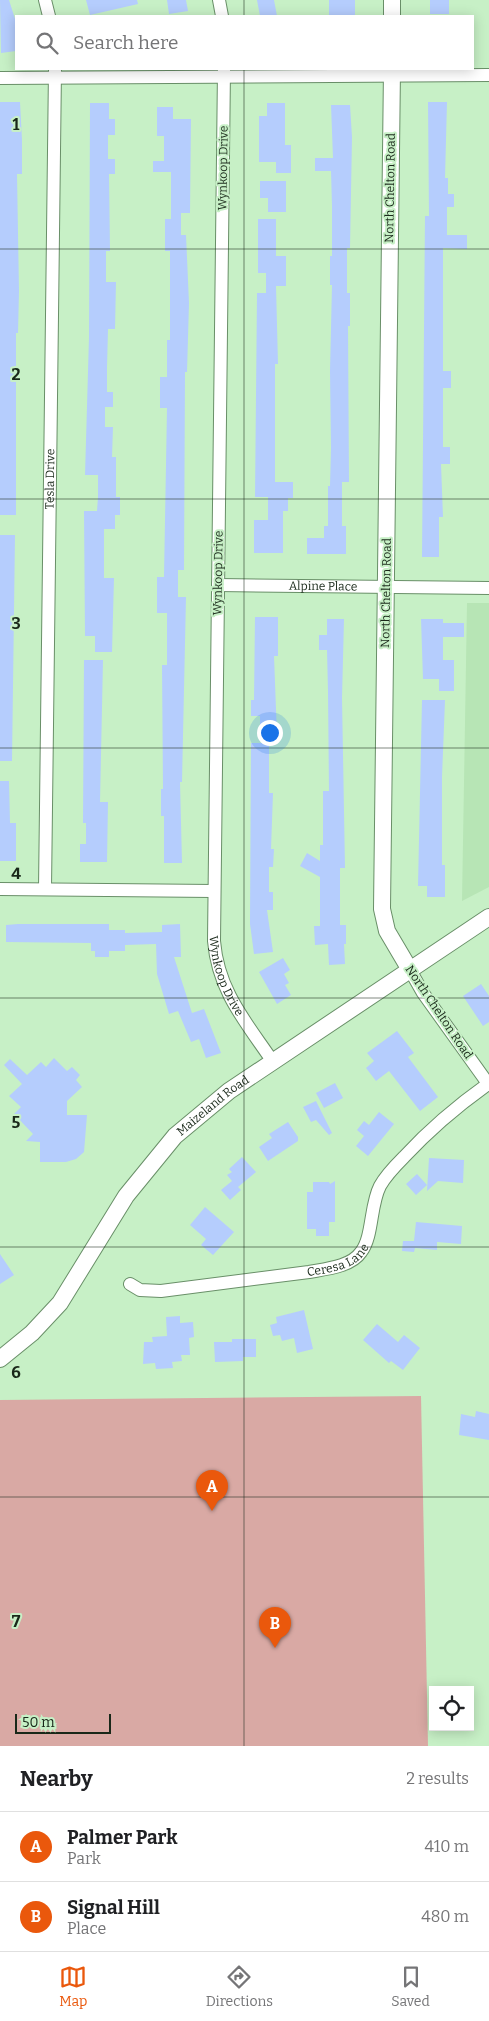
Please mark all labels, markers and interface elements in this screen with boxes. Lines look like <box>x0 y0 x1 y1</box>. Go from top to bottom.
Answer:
search box <box>15 15 474 70</box>
icon: search <box>33 29 61 57</box>
text: Search here <box>73 31 178 54</box>
text: 1 <box>13 115 20 134</box>
street label: Wynkoop Drive <box>215 126 231 210</box>
street label: North Chelton Road <box>382 133 398 243</box>
text: 2 <box>11 365 21 384</box>
street label: Tesla Drive <box>43 449 57 509</box>
street label: Wynkoop Drive <box>210 531 226 615</box>
street label: North Chelton Road <box>378 538 394 648</box>
street label: Alpine Place <box>289 579 357 594</box>
text: 3 <box>11 614 21 633</box>
your location <box>257 720 283 746</box>
text: 4 <box>11 864 21 883</box>
street label: Wynkoop Drive <box>207 935 247 1019</box>
street label: North Chelton Road <box>403 963 475 1061</box>
street label: Maizeland Road <box>174 1073 252 1139</box>
text: 5 <box>12 1113 21 1132</box>
street label: Ceresa Lane <box>306 1241 372 1279</box>
text: 6 <box>11 1363 21 1382</box>
pin: A <box>196 1470 228 1511</box>
pin: B <box>259 1607 291 1648</box>
text: 7 <box>12 1612 21 1631</box>
map controls <box>429 1686 474 1731</box>
button: locate <box>429 1686 474 1731</box>
scale bar <box>15 1711 111 1734</box>
text: 50 m <box>22 1714 55 1731</box>
text: Nearby <box>20 1766 93 1792</box>
text: 2 results <box>406 1769 469 1788</box>
text: Palmer Park <box>67 1826 177 1849</box>
text: A <box>30 1837 42 1856</box>
text: 410 m <box>424 1837 469 1856</box>
text: Park <box>67 1849 101 1868</box>
text: Signal Hill <box>67 1896 160 1919</box>
text: B <box>31 1907 41 1926</box>
text: 480 m <box>421 1907 469 1926</box>
text: Place <box>67 1919 106 1938</box>
tab: Map <box>59 1963 87 2010</box>
tab: Directions <box>206 1963 273 2010</box>
tab: Saved <box>391 1963 430 2010</box>

